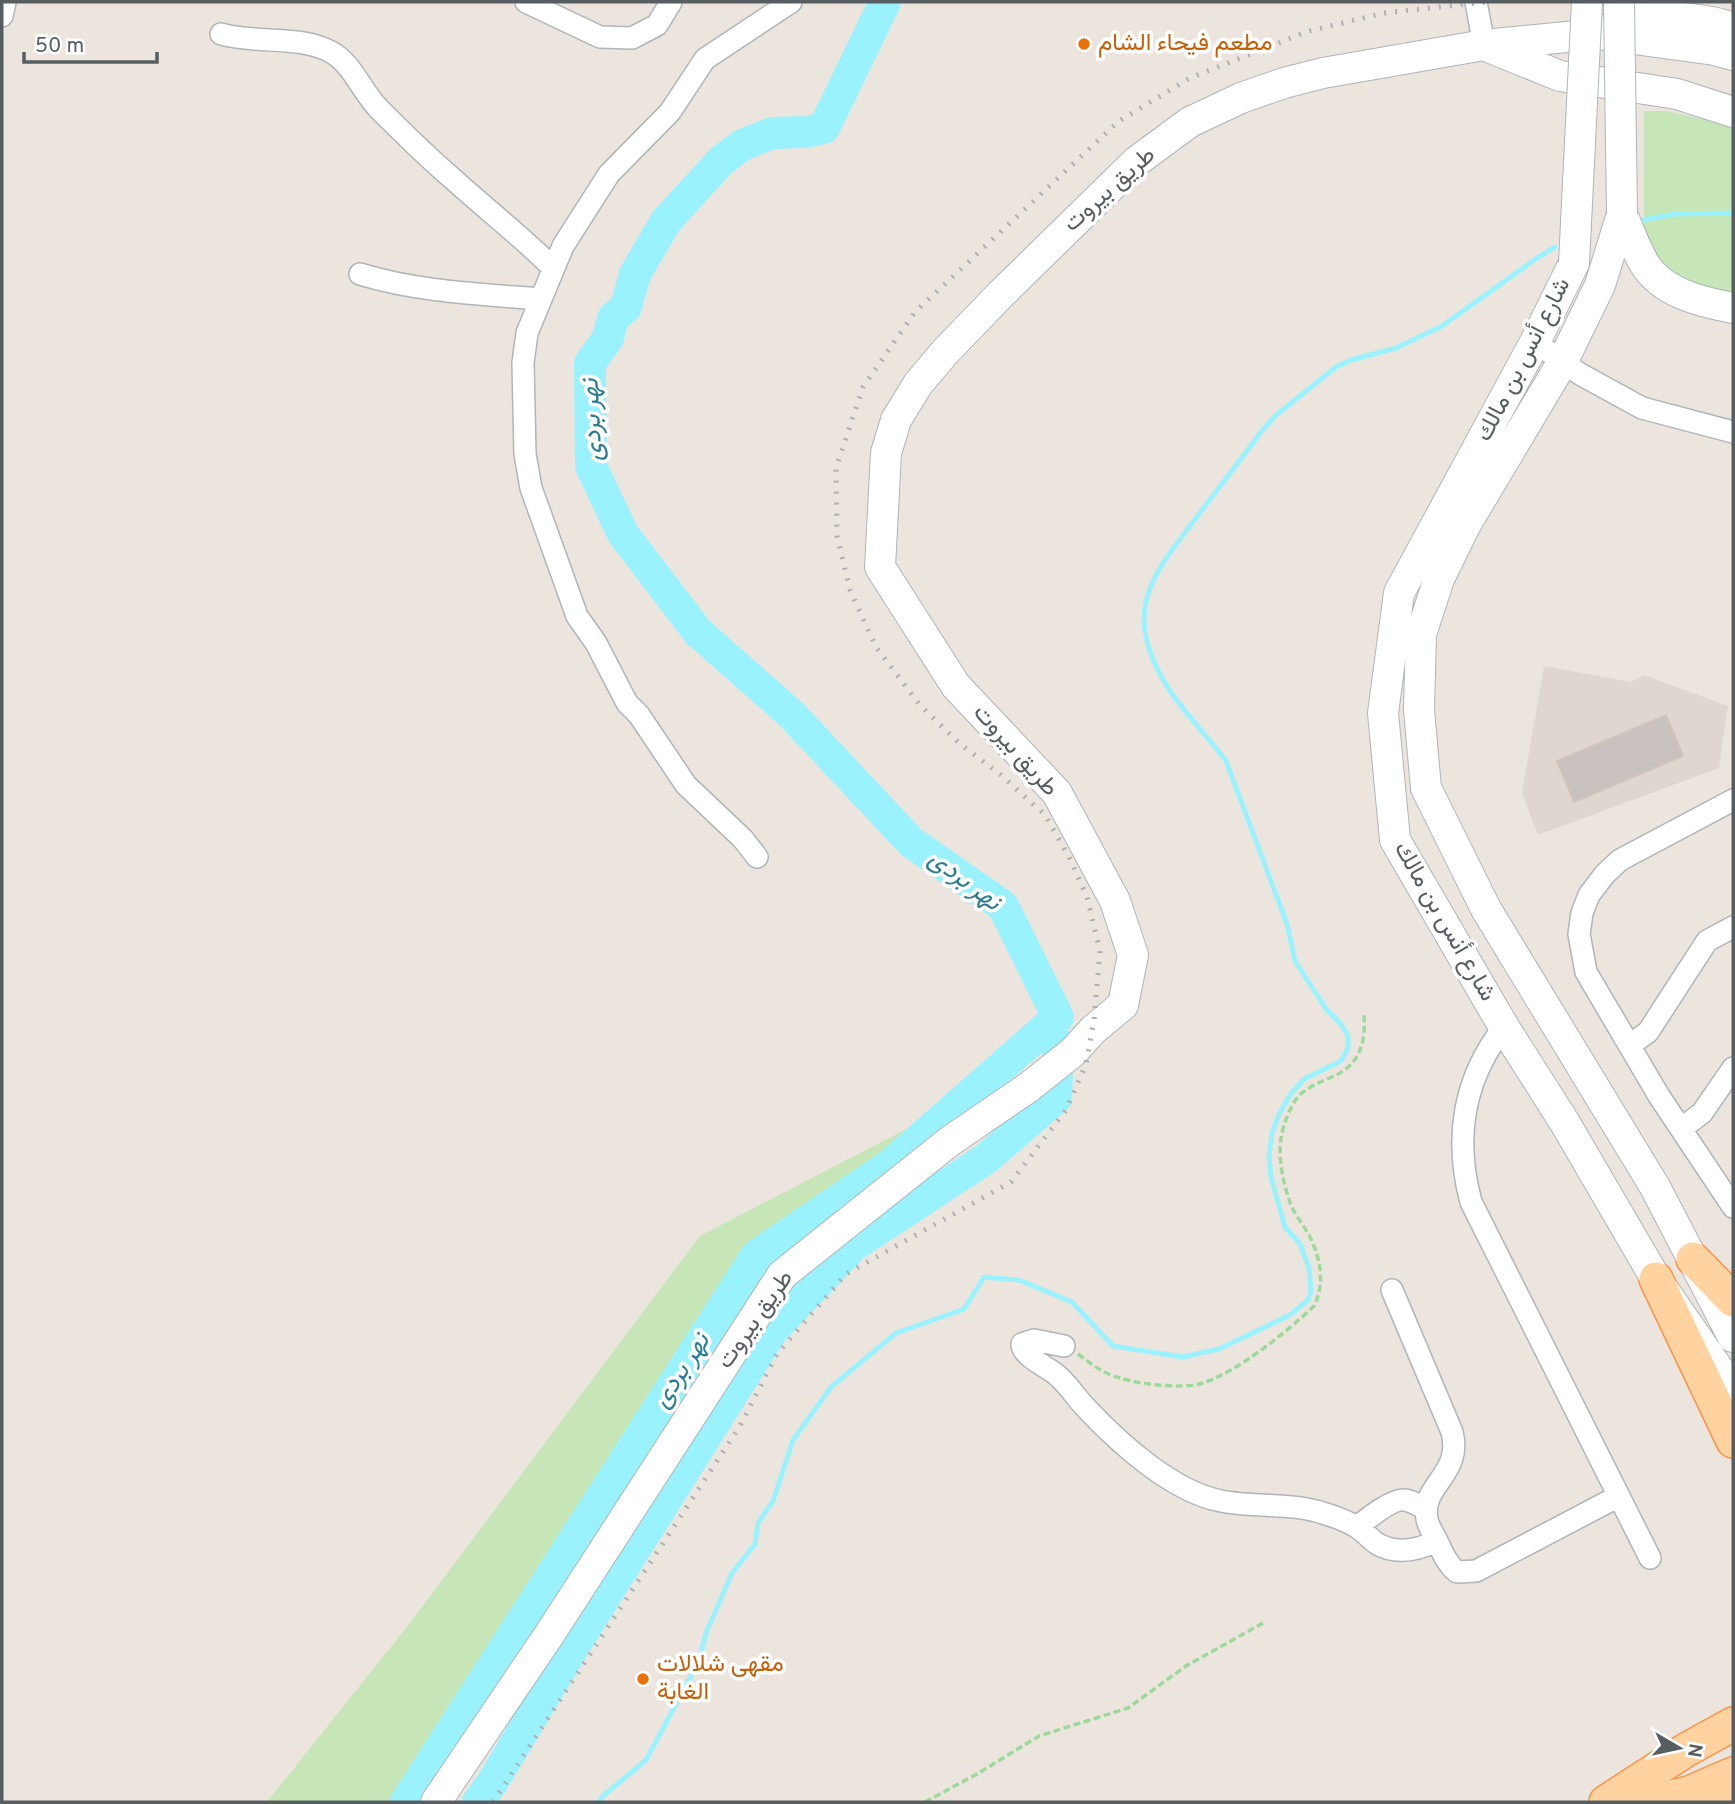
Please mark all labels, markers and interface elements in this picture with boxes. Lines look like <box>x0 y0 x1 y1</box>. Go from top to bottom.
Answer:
scale bar <box>24 21 158 65</box>
place label: مطعم فيحاء الشام <box>1098 29 1273 59</box>
text: 50 m <box>35 33 84 60</box>
marker: مطعم فيحاء الشام <box>1076 36 1092 52</box>
street label: طريق بيروت <box>1058 141 1162 239</box>
street label: شارع أنس بن مالك <box>1469 273 1578 447</box>
water label: نهر بردى <box>574 376 612 462</box>
street label: طريق بيروت <box>966 699 1064 803</box>
street label: شارع أنس بن مالك <box>1386 836 1503 1007</box>
water label: نهر بردى <box>921 843 1008 920</box>
street label: طريق بيروت <box>711 1265 801 1375</box>
water label: نهر بردى <box>646 1326 719 1415</box>
place label: مقهى شلالات الغابة <box>657 1650 784 1708</box>
marker: مقهى شلالات الغابة <box>635 1671 651 1687</box>
north arrow <box>1644 1713 1714 1783</box>
text: N <box>1681 1742 1707 1759</box>

